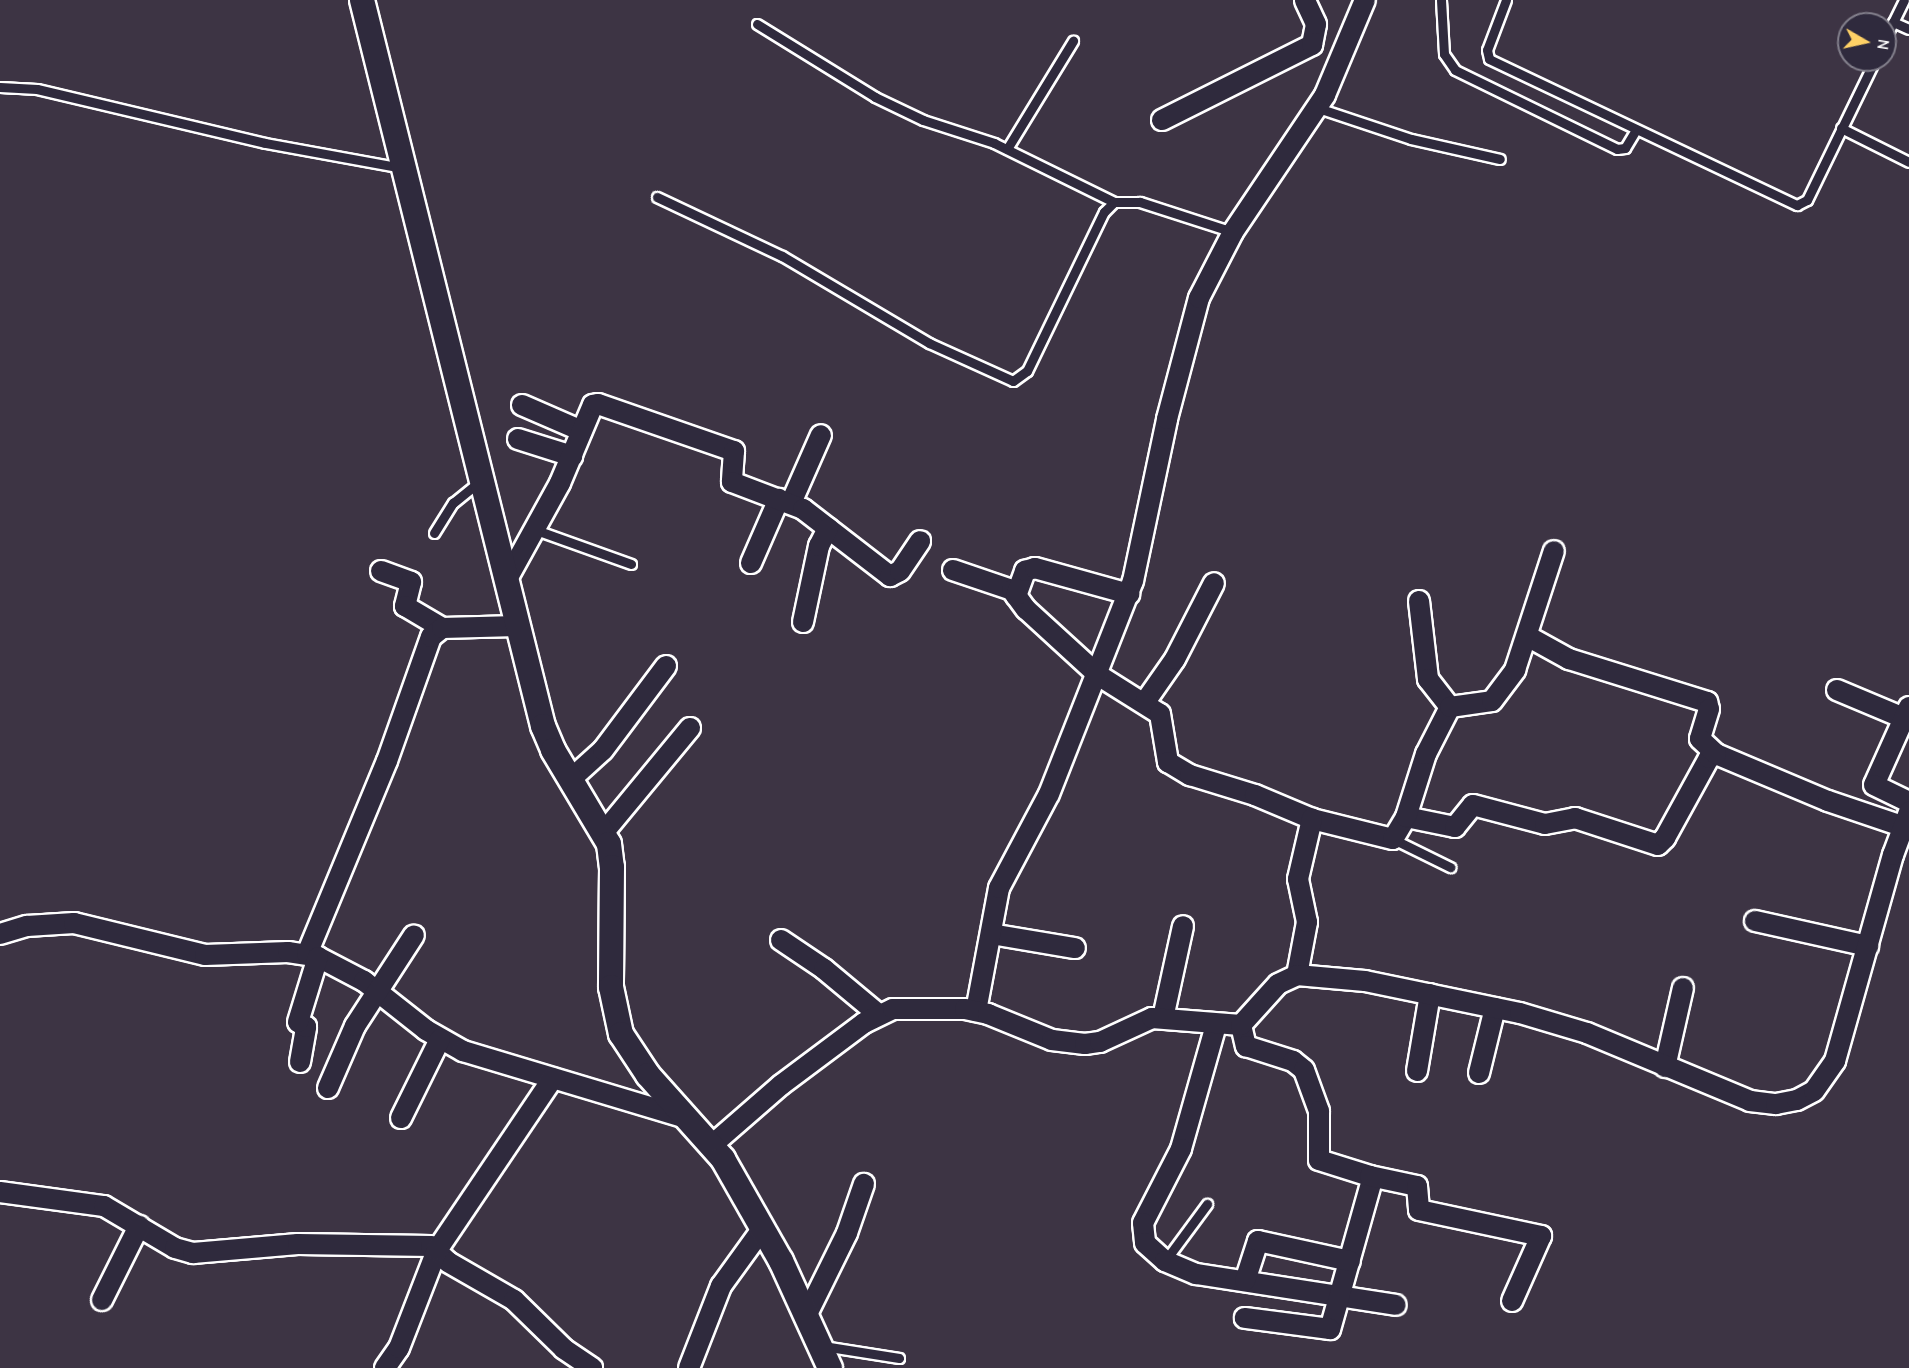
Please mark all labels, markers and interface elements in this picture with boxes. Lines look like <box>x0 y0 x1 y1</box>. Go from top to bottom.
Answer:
north arrow <box>1837 12 1897 72</box>
text: N <box>1873 38 1893 51</box>

